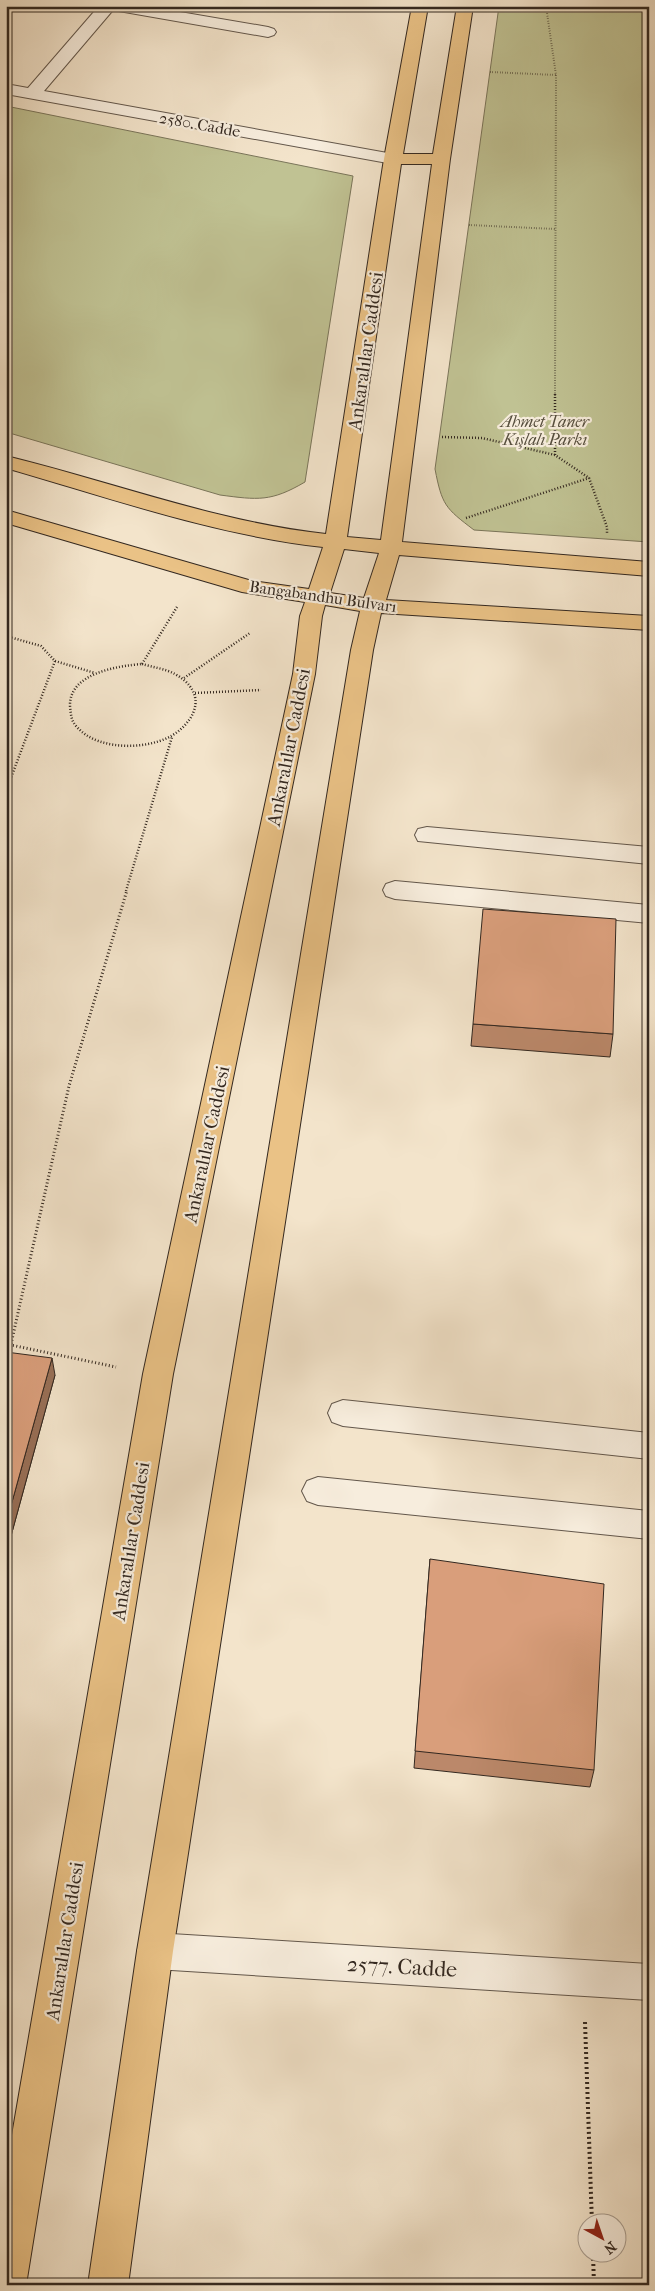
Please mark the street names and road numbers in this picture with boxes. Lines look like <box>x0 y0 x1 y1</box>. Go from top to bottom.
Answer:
street label: 2580. Cadde <box>158 108 242 141</box>
street label: Ankaralılar Caddesi <box>344 270 388 433</box>
street label: Bangabandhu Bulvarı <box>248 577 398 616</box>
street label: Ankaralılar Caddesi <box>263 666 315 829</box>
street label: Ankaralılar Caddesi <box>179 1063 234 1226</box>
street label: Ankaralılar Caddesi <box>107 1460 154 1623</box>
street label: Ankaralılar Caddesi <box>41 1860 88 2023</box>
street label: 2577. Cadde <box>346 1951 458 1983</box>

